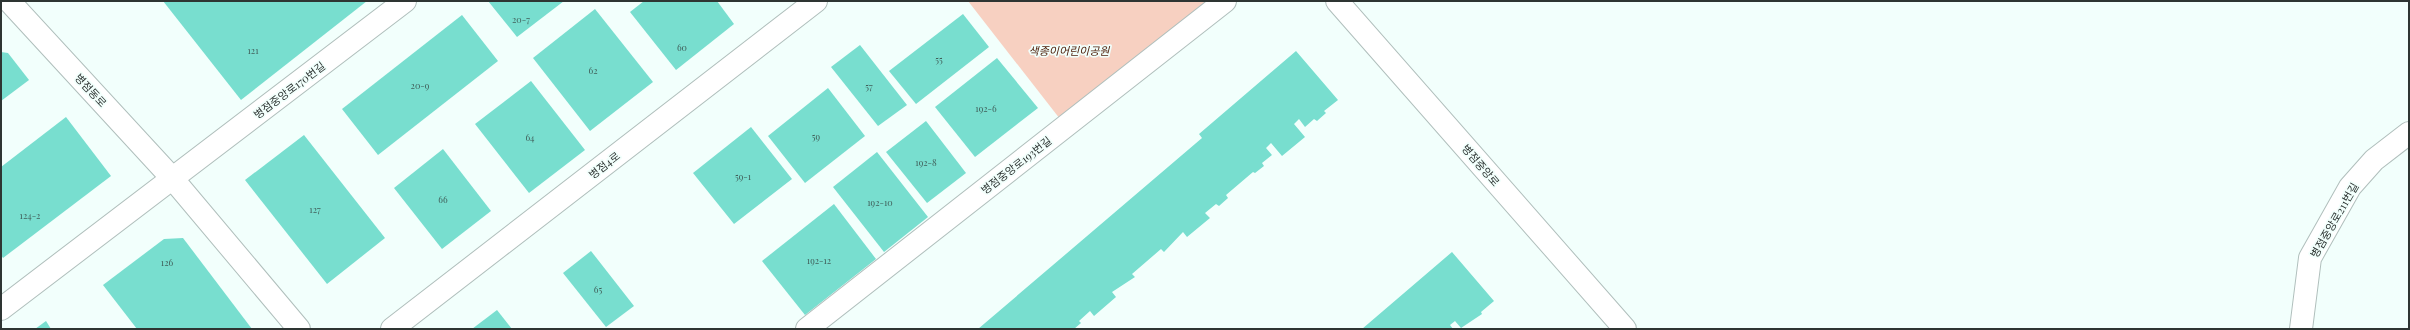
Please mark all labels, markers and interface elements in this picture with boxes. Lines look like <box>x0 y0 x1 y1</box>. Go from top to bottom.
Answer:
house number: 20-7 <box>512 13 530 25</box>
house number: 60 <box>677 41 687 53</box>
park label: 색종이어린이공원 <box>1029 43 1110 58</box>
house number: 121 <box>248 44 259 56</box>
house number: 55 <box>935 53 943 65</box>
street label: 병점중앙로170번길 <box>250 58 328 122</box>
house number: 62 <box>589 64 597 76</box>
street label: 병점동로 <box>72 70 110 110</box>
house number: 20-9 <box>411 79 430 91</box>
house number: 57 <box>865 80 873 92</box>
house number: 192-6 <box>975 102 997 114</box>
house number: 59 <box>812 130 821 142</box>
house number: 64 <box>525 131 535 143</box>
street label: 병점중앙로193번길 <box>978 133 1054 197</box>
street label: 병점중앙로 <box>1459 141 1503 189</box>
street label: 병점4로 <box>585 148 623 182</box>
house number: 192-8 <box>915 156 937 168</box>
house number: 59-1 <box>735 170 752 182</box>
street label: 병점중앙로211번길 <box>2306 180 2362 260</box>
house number: 66 <box>438 193 448 205</box>
house number: 192-10 <box>867 196 893 208</box>
house number: 127 <box>309 203 321 215</box>
house number: 124-2 <box>20 209 40 221</box>
house number: 192-12 <box>807 254 831 266</box>
house number: 126 <box>161 256 173 268</box>
house number: 65 <box>594 283 602 295</box>

